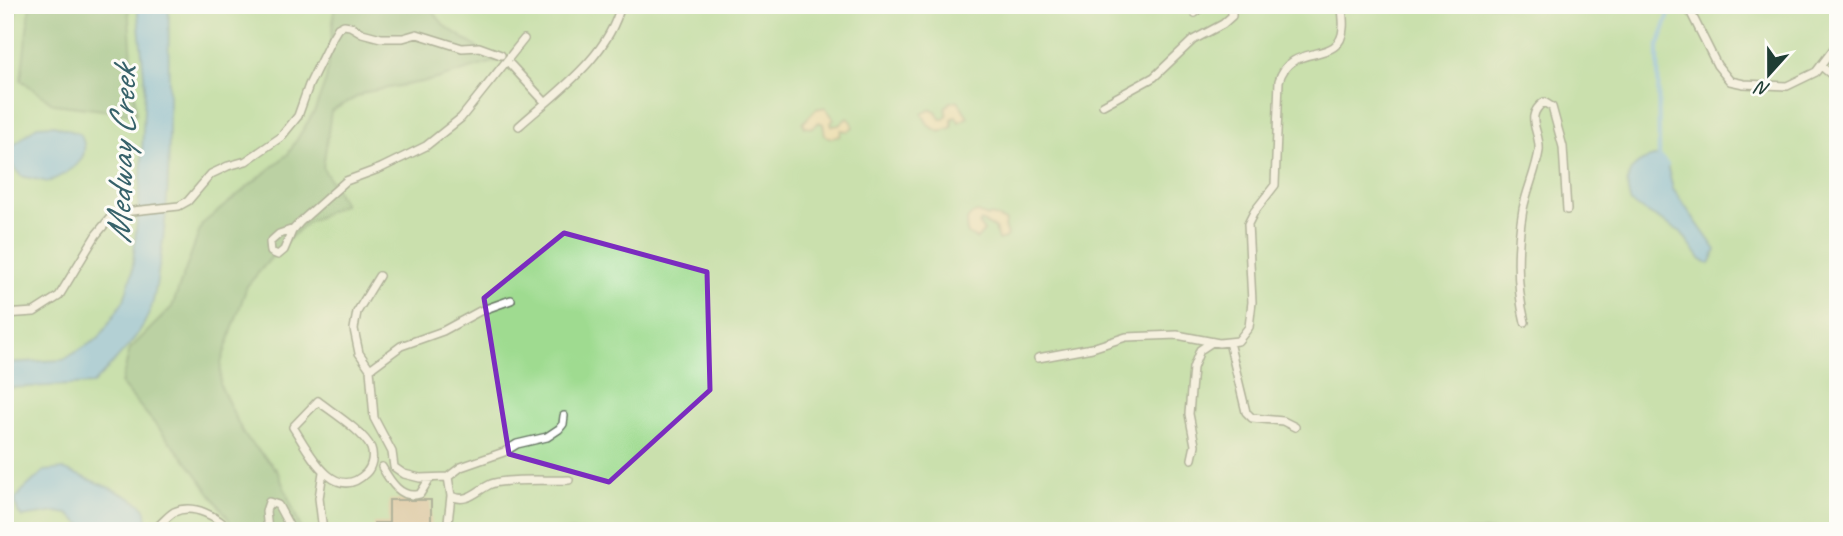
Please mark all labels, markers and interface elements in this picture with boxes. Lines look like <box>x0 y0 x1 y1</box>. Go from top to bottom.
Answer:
north arrow <box>1734 38 1804 108</box>
water label: Medway Creek <box>94 60 147 244</box>
text: N <box>1750 74 1773 102</box>

